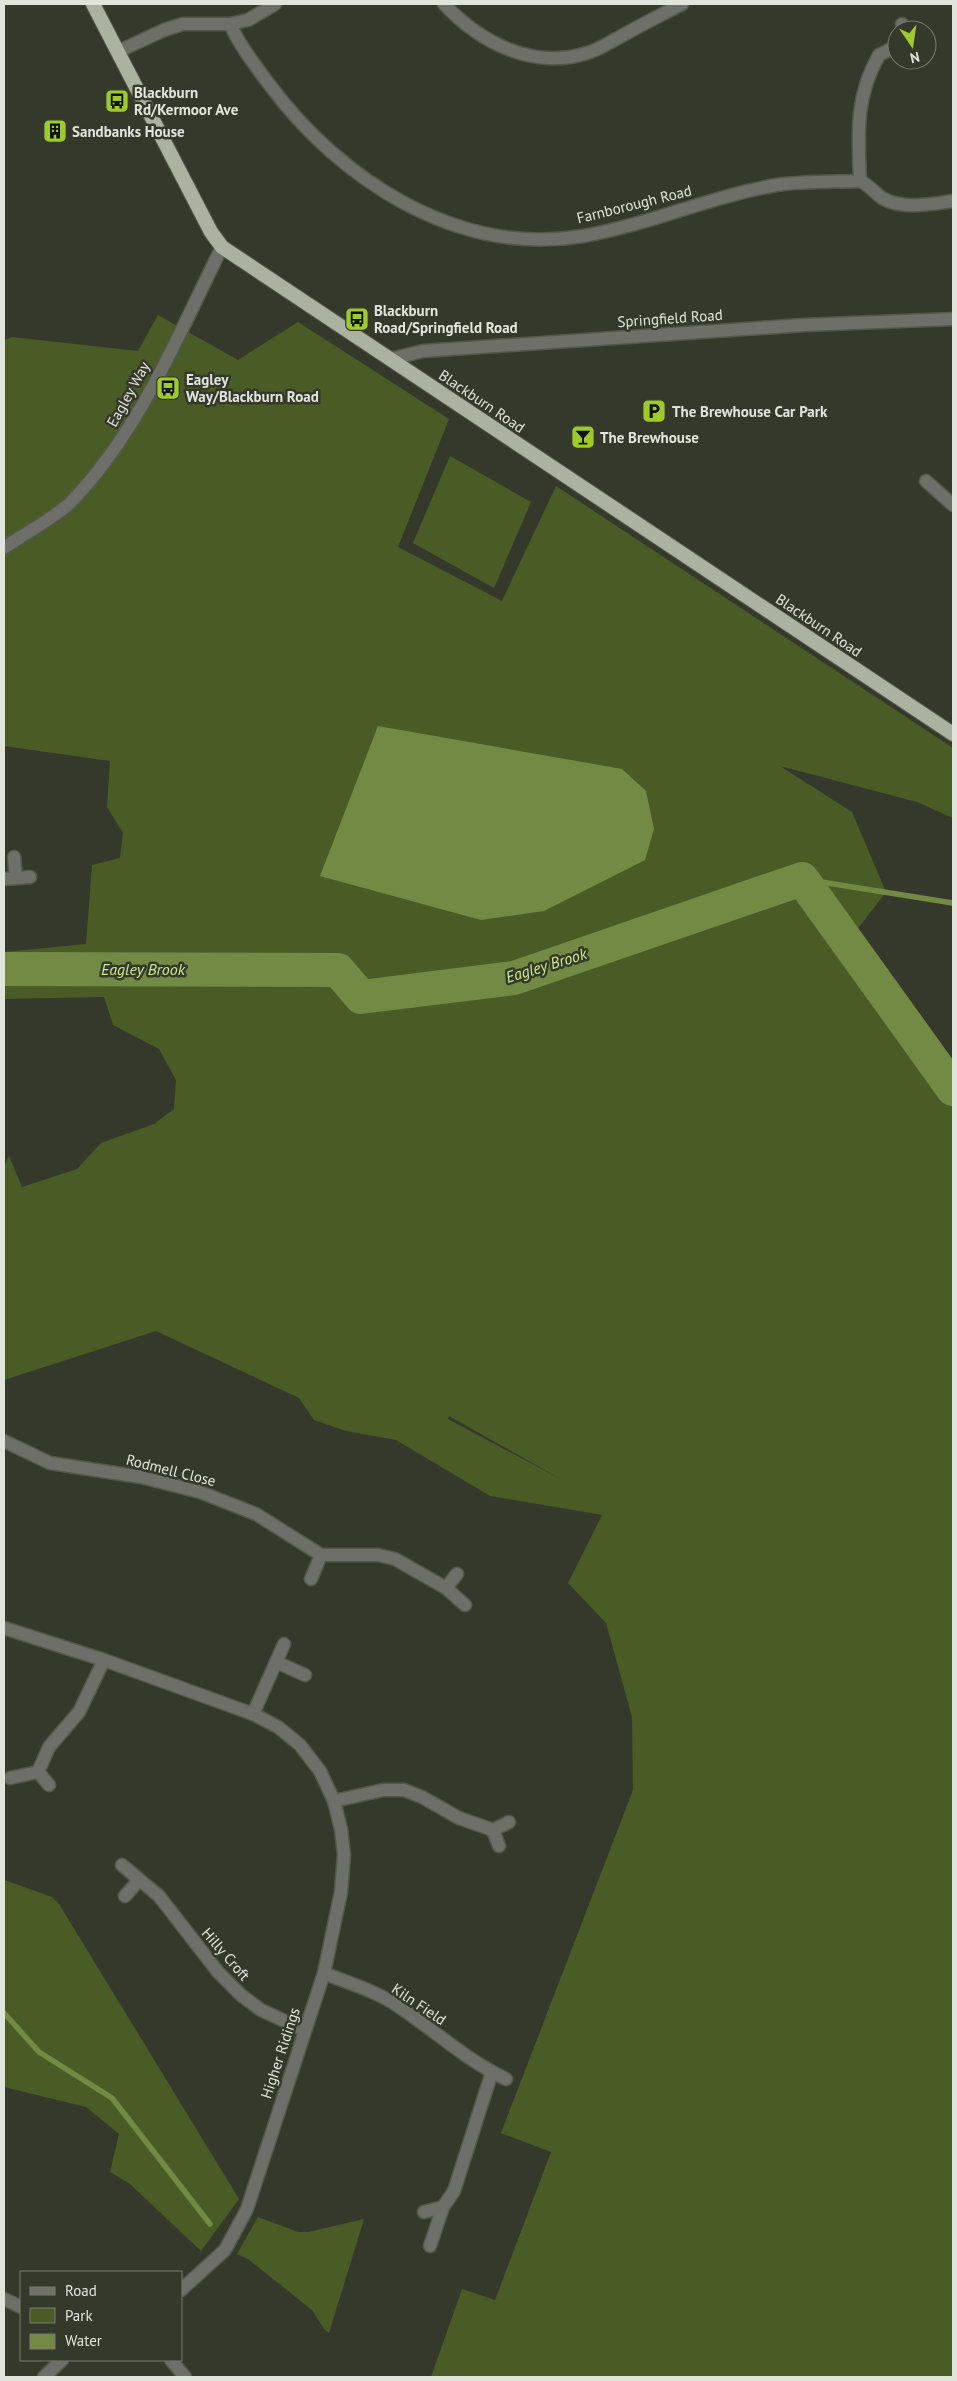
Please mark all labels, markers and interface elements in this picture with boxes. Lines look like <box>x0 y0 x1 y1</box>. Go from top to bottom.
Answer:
north arrow <box>887 20 937 70</box>
text: N <box>908 48 921 67</box>
place label: Blackburn Rd/Kermoor Ave <box>134 83 239 119</box>
bus stop icon: Blackburn Rd/Kermoor Ave <box>104 88 130 114</box>
building icon: Sandbanks House <box>42 118 68 144</box>
place label: Sandbanks House <box>72 122 185 141</box>
street label: Farnborough Road <box>575 181 693 227</box>
place label: Blackburn Road/Springfield Road <box>374 301 518 337</box>
street label: Springfield Road <box>617 305 723 331</box>
bus stop icon: Blackburn Road/Springfield Road <box>344 306 370 332</box>
street label: Eagley Way <box>102 358 154 430</box>
street label: Blackburn Road <box>435 365 529 437</box>
place label: Eagley Way/Blackburn Road <box>186 370 319 406</box>
bus stop icon: Eagley Way/Blackburn Road <box>155 375 181 401</box>
parking icon: The Brewhouse Car Park <box>641 398 667 424</box>
place label: The Brewhouse Car Park <box>672 402 828 421</box>
bar icon: The Brewhouse <box>570 424 596 450</box>
place label: The Brewhouse <box>600 428 699 447</box>
street label: Blackburn Road <box>772 589 866 661</box>
water label: Eagley Brook <box>503 943 590 987</box>
water label: Eagley Brook <box>101 959 186 979</box>
street label: Rodmell Close <box>124 1450 218 1490</box>
street label: Hilly Croft <box>198 1924 254 1984</box>
street label: Kiln Field <box>388 1979 450 2029</box>
street label: Higher Ridings <box>256 2005 304 2101</box>
legend <box>20 2271 182 2361</box>
text: Road <box>65 2281 97 2300</box>
text: Park <box>65 2306 93 2325</box>
text: Water <box>65 2331 102 2350</box>

